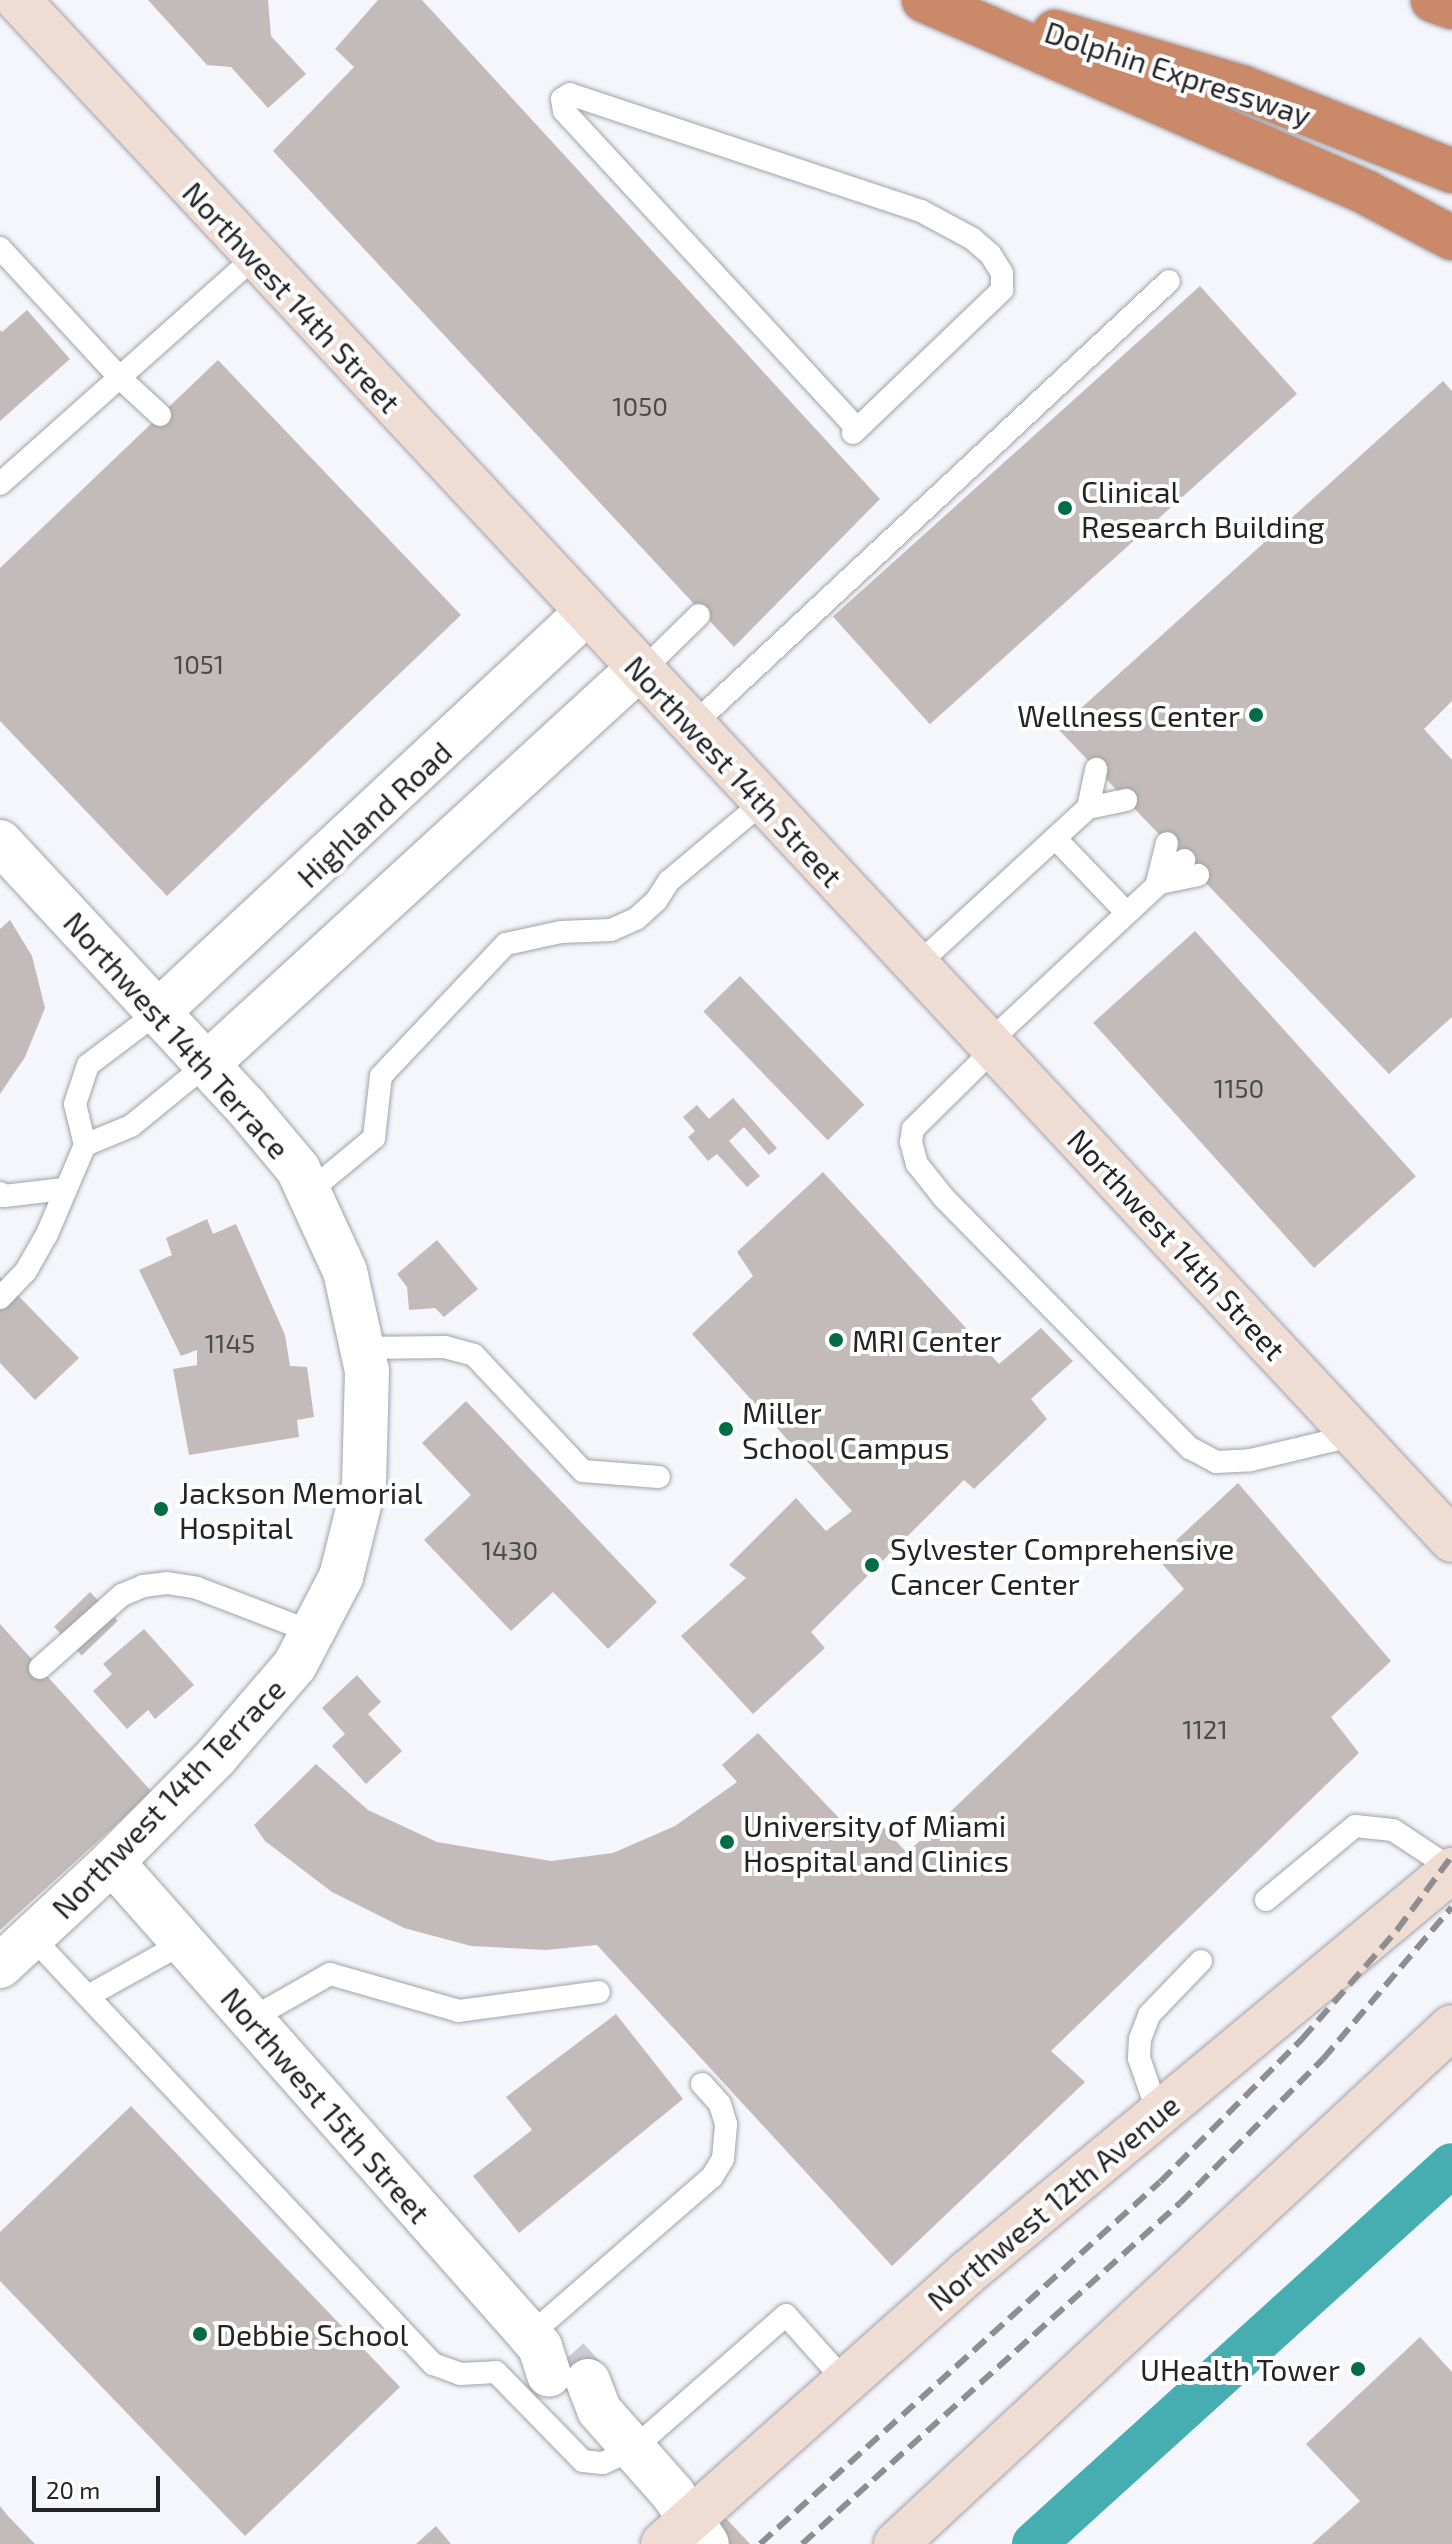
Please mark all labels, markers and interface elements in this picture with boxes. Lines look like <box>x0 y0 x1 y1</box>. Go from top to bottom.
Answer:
street label: Dolphin Expressway <box>1040 13 1316 133</box>
street label: Northwest 14th Street <box>176 174 408 420</box>
house number: 1050 <box>612 390 668 422</box>
place label: Clinical Research Building <box>1081 473 1325 544</box>
marker: Clinical Research Building <box>1056 499 1074 517</box>
house number: 1051 <box>174 648 224 680</box>
street label: Northwest 14th Street <box>618 648 850 894</box>
place label: Wellness Center <box>1017 697 1240 733</box>
marker: Wellness Center <box>1247 706 1265 724</box>
street label: Highland Road <box>290 734 458 894</box>
street label: Northwest 14th Terrace <box>56 904 298 1166</box>
house number: 1150 <box>1214 1072 1264 1104</box>
street label: Northwest 14th Street <box>1061 1121 1293 1367</box>
place label: MRI Center <box>852 1322 1002 1358</box>
house number: 1145 <box>205 1327 255 1359</box>
marker: MRI Center <box>827 1331 845 1349</box>
place label: Miller School Campus <box>742 1394 950 1464</box>
marker: Miller School Campus <box>717 1420 735 1438</box>
place label: Jackson Memorial Hospital <box>179 1474 423 1544</box>
marker: Jackson Memorial Hospital <box>150 1498 172 1520</box>
place label: Sylvester Comprehensive Cancer Center <box>890 1530 1235 1600</box>
house number: 1430 <box>482 1534 538 1566</box>
marker: Sylvester Comprehensive Cancer Center <box>861 1554 883 1576</box>
street label: Northwest 14th Terrace <box>44 1670 292 1926</box>
house number: 1121 <box>1182 1713 1228 1745</box>
place label: University of Miami Hospital and Clinics <box>743 1807 1010 1878</box>
marker: University of Miami Hospital and Clinics <box>718 1833 736 1851</box>
street label: Northwest 15th Street <box>214 1980 438 2230</box>
street label: Northwest 12th Avenue <box>920 2086 1186 2318</box>
place label: Debbie School <box>216 2316 408 2352</box>
marker: Debbie School <box>191 2325 209 2343</box>
place label: UHealth Tower <box>1139 2351 1340 2387</box>
marker: UHealth Tower <box>1347 2358 1369 2380</box>
scale bar <box>36 2460 164 2510</box>
text: 20 m <box>46 2475 100 2504</box>

